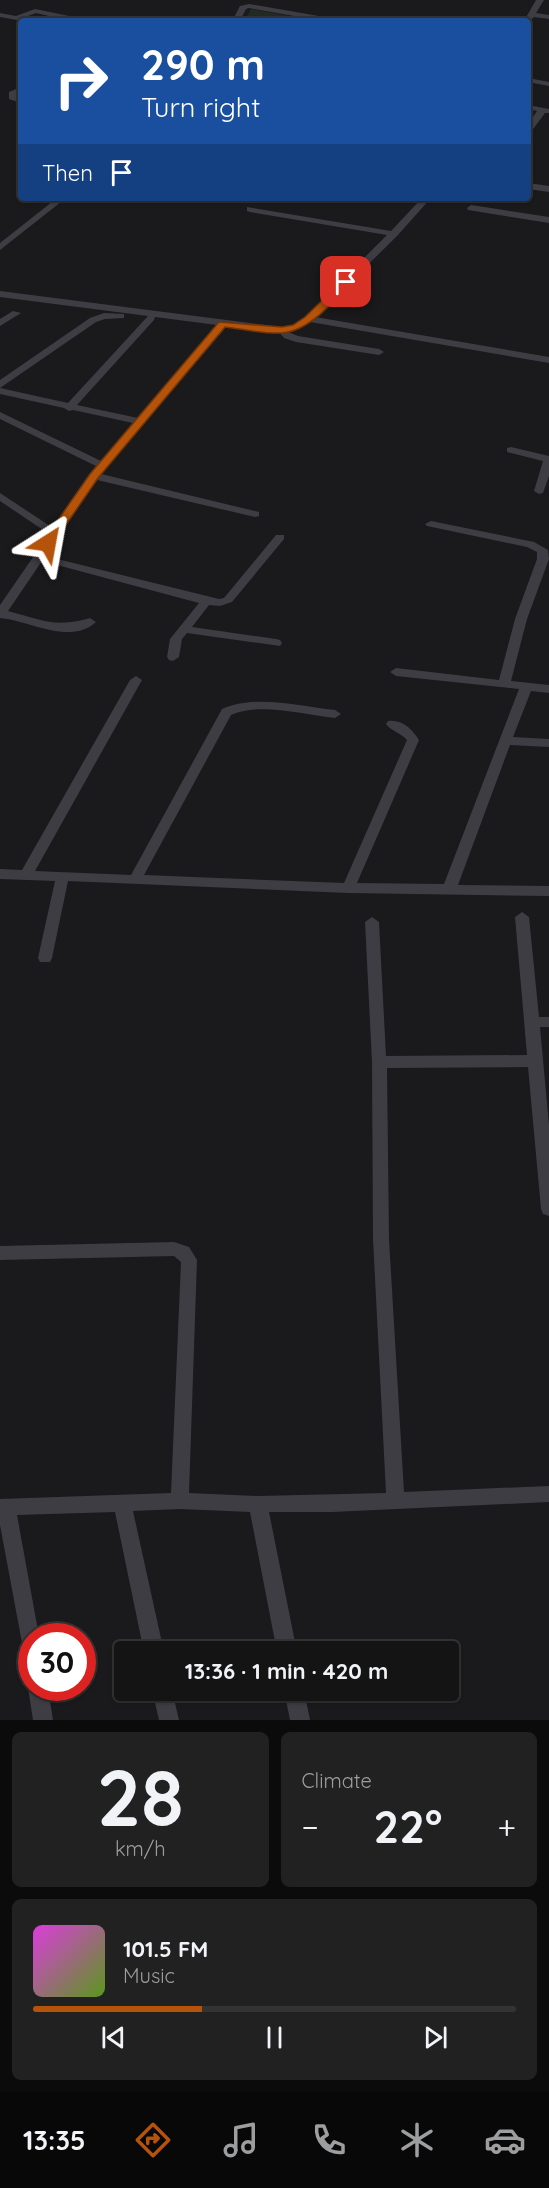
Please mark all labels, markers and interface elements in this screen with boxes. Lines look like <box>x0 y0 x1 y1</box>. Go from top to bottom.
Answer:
text: 290 m <box>141 38 265 91</box>
icon: right <box>42 42 120 120</box>
text: Turn right <box>141 90 260 124</box>
icon: arrive <box>105 156 138 189</box>
text: Then <box>42 159 93 187</box>
pin <box>320 256 371 307</box>
icon: arrive <box>329 265 362 298</box>
position arrow <box>16 511 80 575</box>
speed limit sign: 30 <box>18 1623 96 1701</box>
text: 13:36 · 1 min · 420 m <box>185 1657 388 1685</box>
text: 28 <box>97 1748 184 1846</box>
text: Climate <box>302 1768 372 1793</box>
text: 22° <box>374 1798 442 1854</box>
text: − <box>302 1806 319 1847</box>
text: + <box>497 1806 516 1847</box>
text: km/h <box>115 1836 166 1861</box>
text: 101.5 FM <box>123 1935 208 1963</box>
text: Music <box>123 1963 175 1988</box>
icon: previous <box>97 2021 130 2054</box>
icon: pause <box>258 2021 291 2054</box>
icon: next <box>419 2021 452 2054</box>
icon: directions <box>132 2119 174 2161</box>
icon: music <box>220 2119 262 2161</box>
icon: phone <box>308 2119 350 2161</box>
icon: climate <box>396 2119 438 2161</box>
icon: car <box>484 2119 526 2161</box>
text: 13:35 <box>23 2123 85 2157</box>

